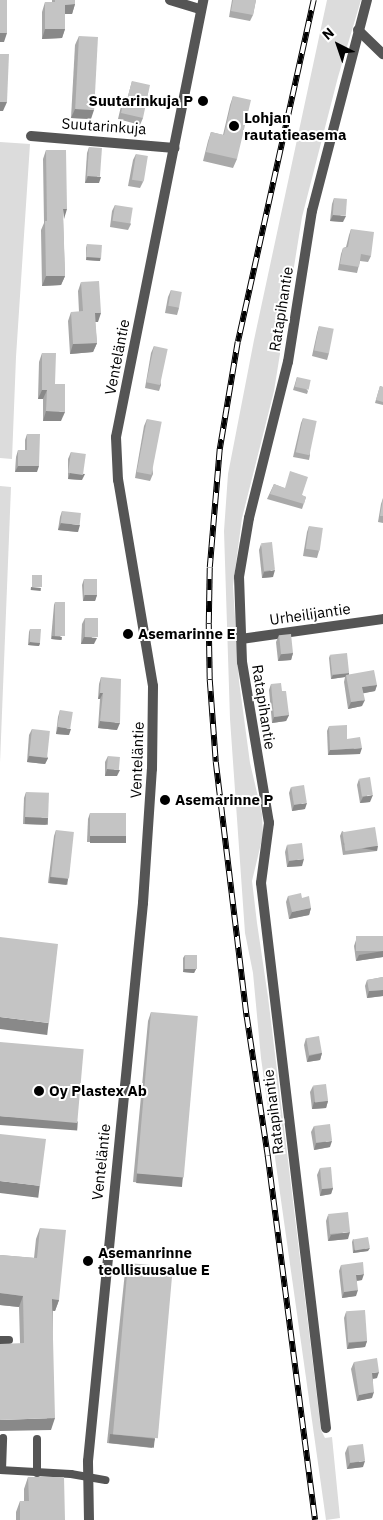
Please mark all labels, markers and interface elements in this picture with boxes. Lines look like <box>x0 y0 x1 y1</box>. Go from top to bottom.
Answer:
north arrow <box>313 20 363 70</box>
text: N <box>318 24 338 44</box>
place label: Suutarinkuja P <box>89 92 193 110</box>
marker: Suutarinkuja P <box>197 95 209 107</box>
place label: Lohjan rautatieasema <box>244 108 346 143</box>
street label: Suutarinkuja <box>61 114 147 138</box>
marker: Lohjan rautatieasema <box>228 120 240 132</box>
street label: Ratapihantie <box>265 265 297 353</box>
street label: Venteläntie <box>101 318 133 396</box>
street label: Urheilijantie <box>268 599 352 629</box>
place label: Asemarinne E <box>138 625 236 643</box>
marker: Asemarinne E <box>122 628 134 640</box>
street label: Ratapihantie <box>248 663 280 751</box>
street label: Venteläntie <box>127 721 147 799</box>
place label: Asemarinne P <box>175 791 273 809</box>
marker: Asemarinne P <box>159 794 171 806</box>
street label: Ratapihantie <box>259 1068 287 1156</box>
place label: Oy Plastex Ab <box>49 1082 147 1100</box>
marker: Oy Plastex Ab <box>33 1085 45 1097</box>
street label: Venteläntie <box>88 1123 114 1201</box>
place label: Asemanrinne teollisuusalue E <box>98 1243 210 1278</box>
marker: Asemanrinne teollisuusalue E <box>82 1255 94 1267</box>

